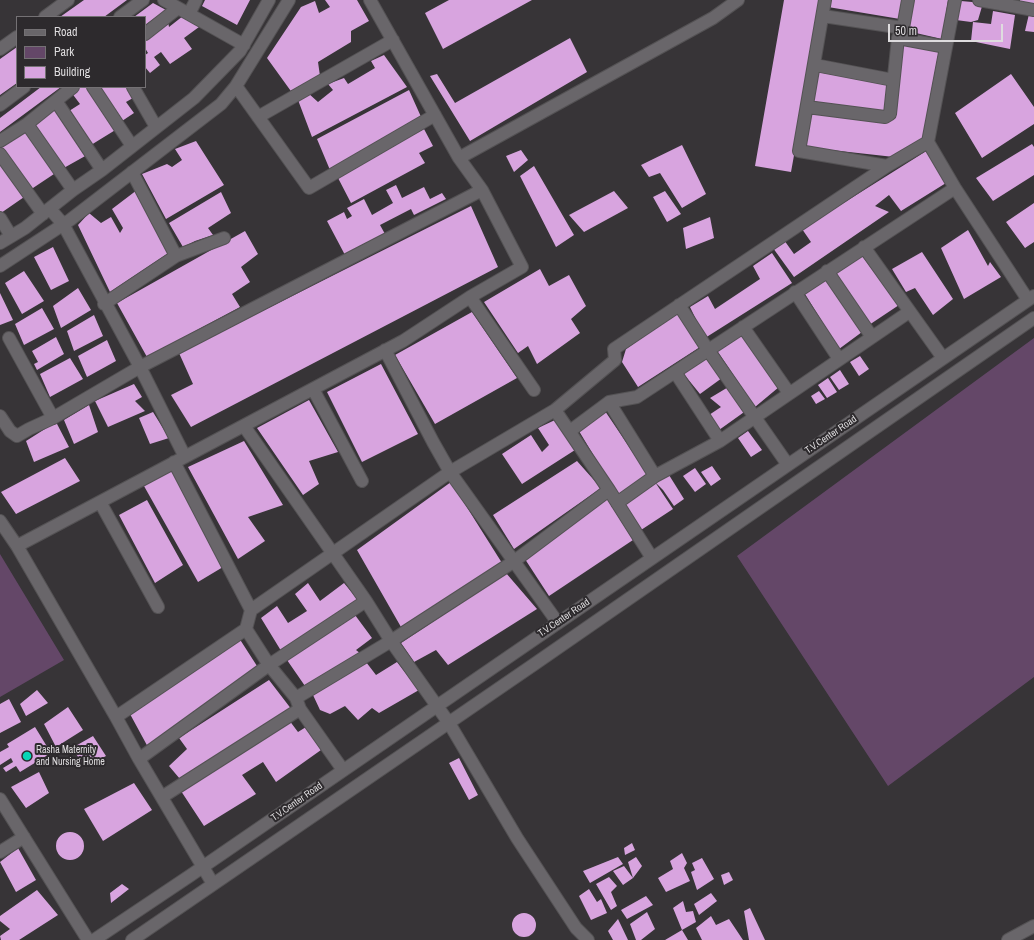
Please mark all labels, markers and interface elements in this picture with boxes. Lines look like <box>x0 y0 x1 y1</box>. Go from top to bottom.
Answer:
legend <box>16 16 146 88</box>
scale bar <box>890 16 1005 42</box>
text: 50 m <box>895 23 917 39</box>
text: Road <box>54 24 78 40</box>
text: Park <box>54 44 74 60</box>
text: Building <box>54 64 90 80</box>
street label: T.V.Center Road <box>803 413 859 457</box>
street label: T.V.Center Road <box>536 596 592 640</box>
place label: Rasha Maternity and Nursing Home <box>36 744 105 768</box>
marker: Rasha Maternity and Nursing Home <box>21 750 33 762</box>
street label: T.V.Center Road <box>269 780 325 824</box>

